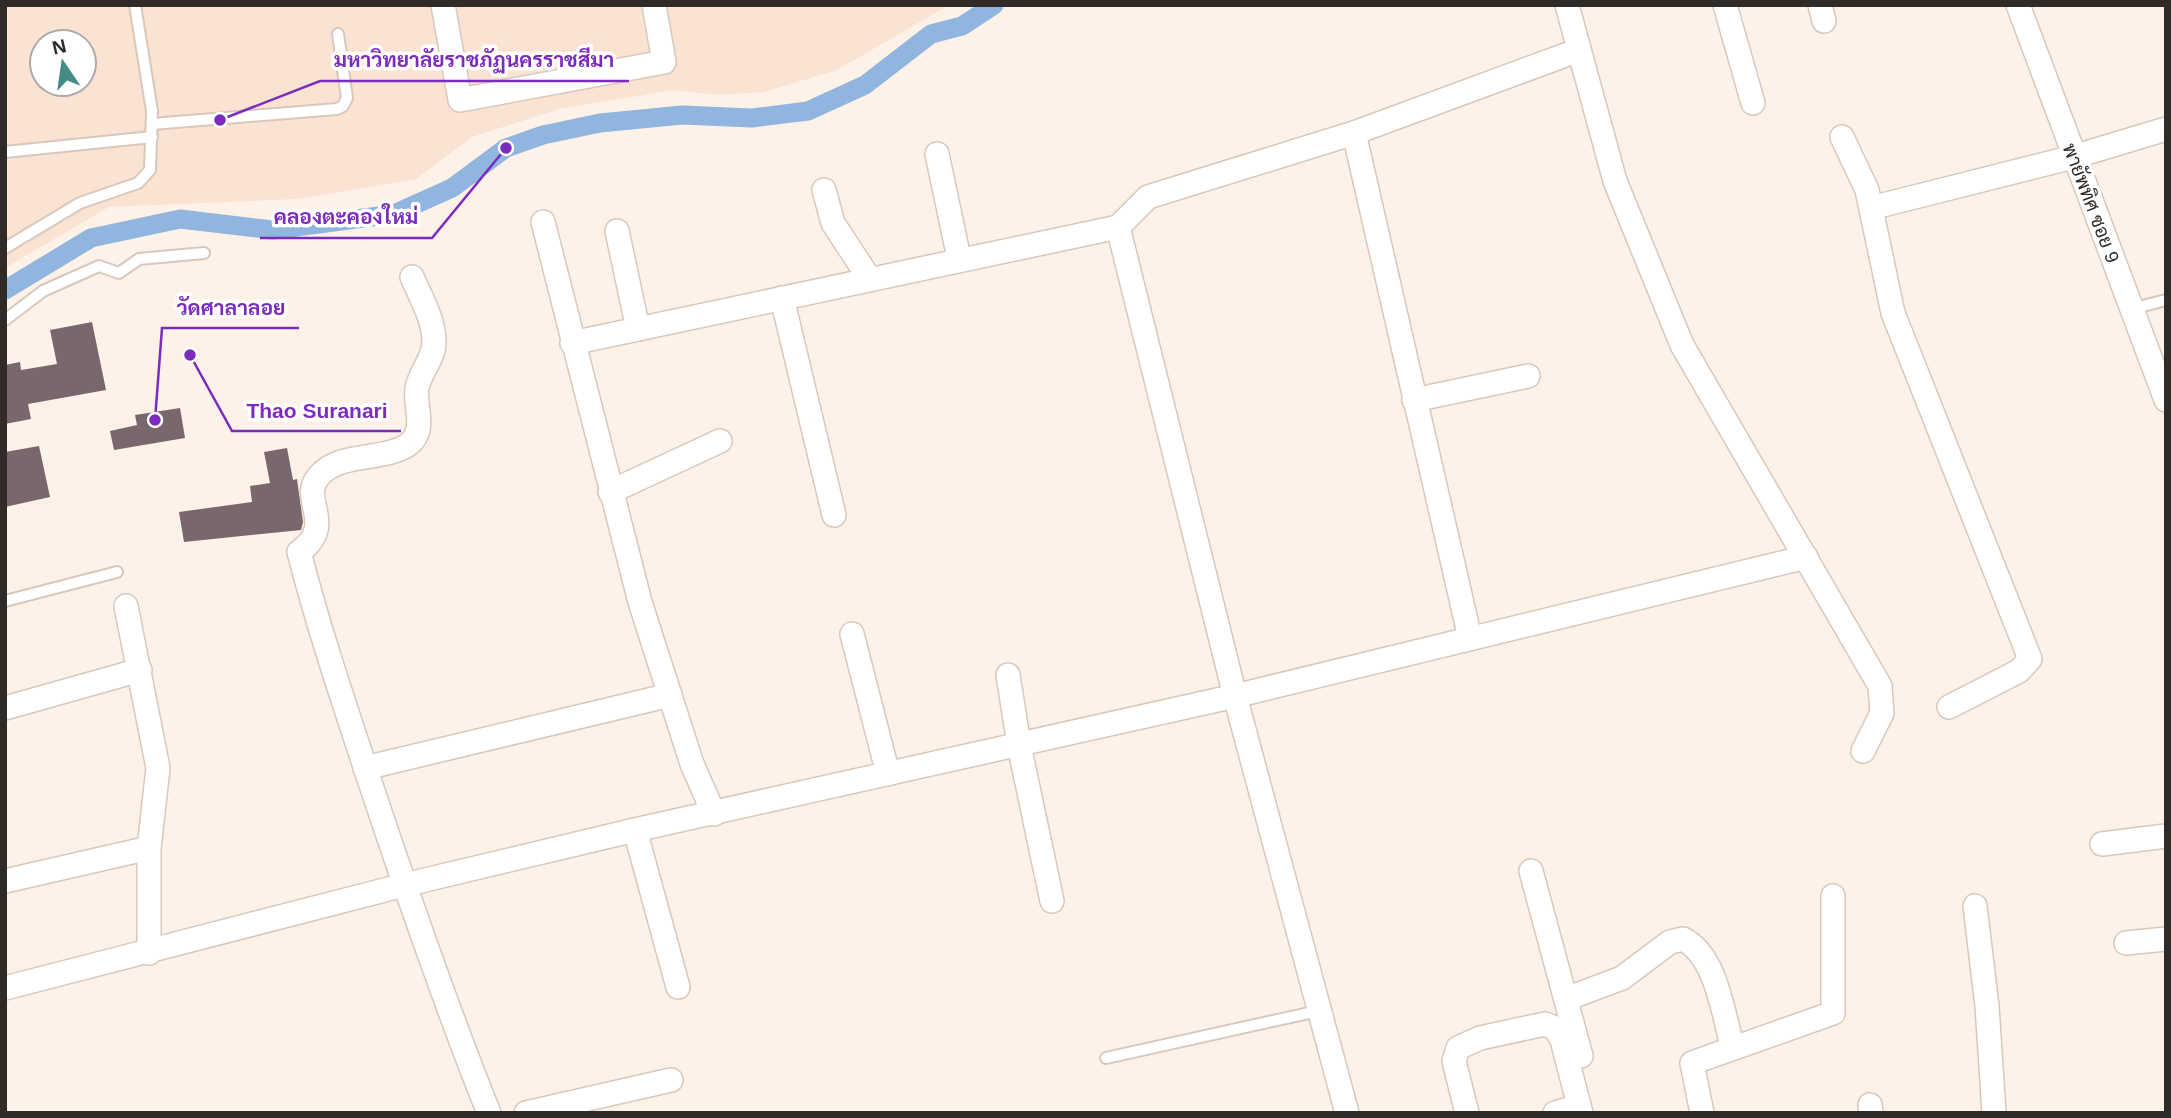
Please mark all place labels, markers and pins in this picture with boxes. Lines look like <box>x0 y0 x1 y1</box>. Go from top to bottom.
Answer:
callout: มหาวิทยาลัยราชภัฏนครราชสีมา <box>320 39 629 81</box>
callout: คลองตะคองใหม่ <box>260 196 432 238</box>
callout: วัดศาลาลอย <box>162 286 299 328</box>
callout: Thao Suranari <box>232 389 401 431</box>

